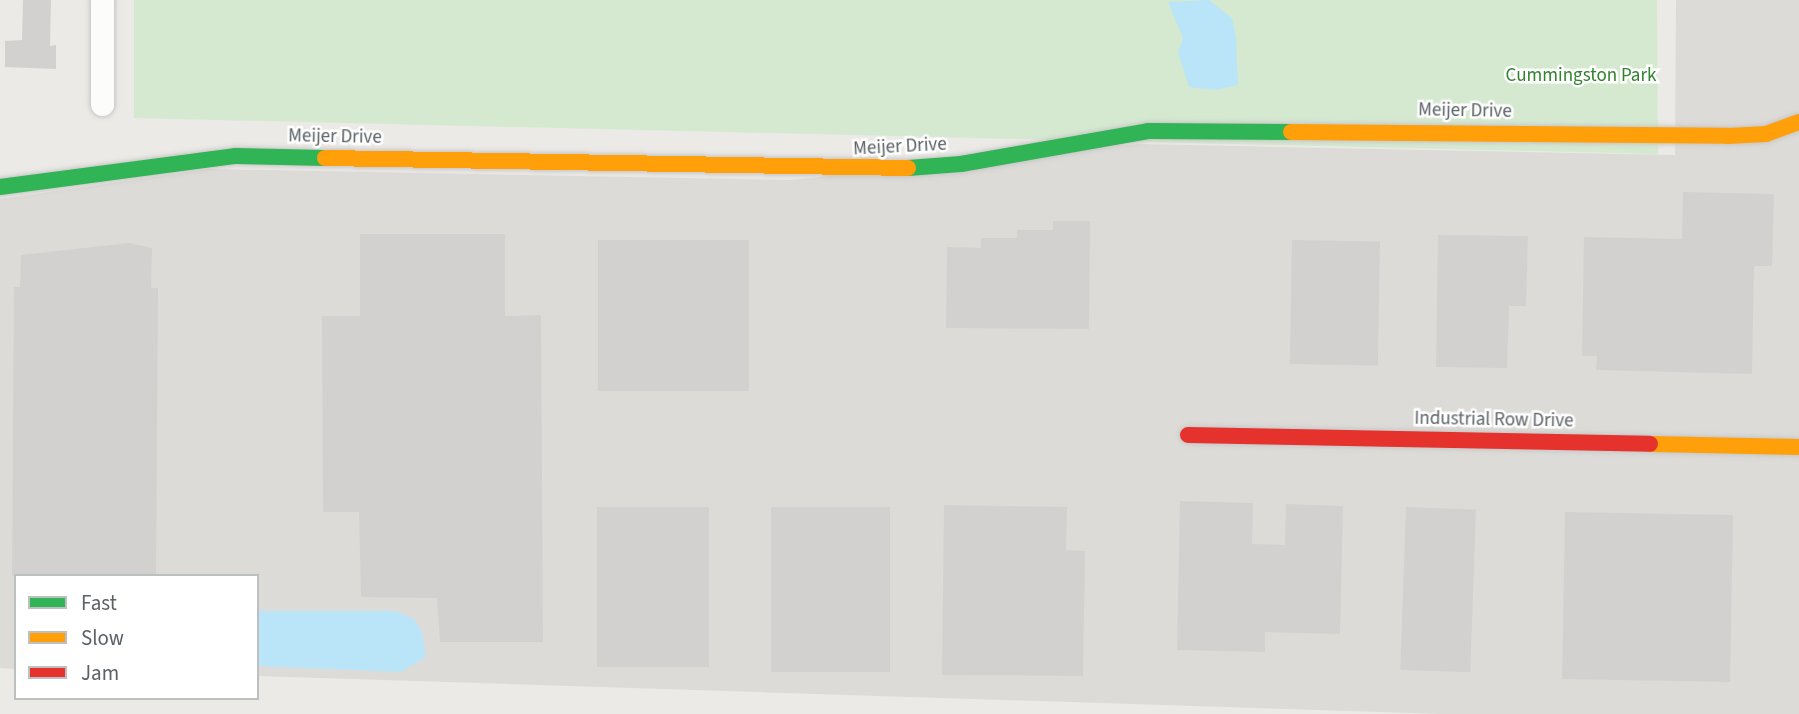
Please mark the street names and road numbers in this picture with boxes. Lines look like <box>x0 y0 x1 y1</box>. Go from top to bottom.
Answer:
street label: Meijer Drive <box>1418 99 1512 123</box>
street label: Meijer Drive <box>288 125 382 149</box>
street label: Meijer Drive <box>853 133 947 161</box>
street label: Industrial Row Drive <box>1414 407 1574 433</box>

